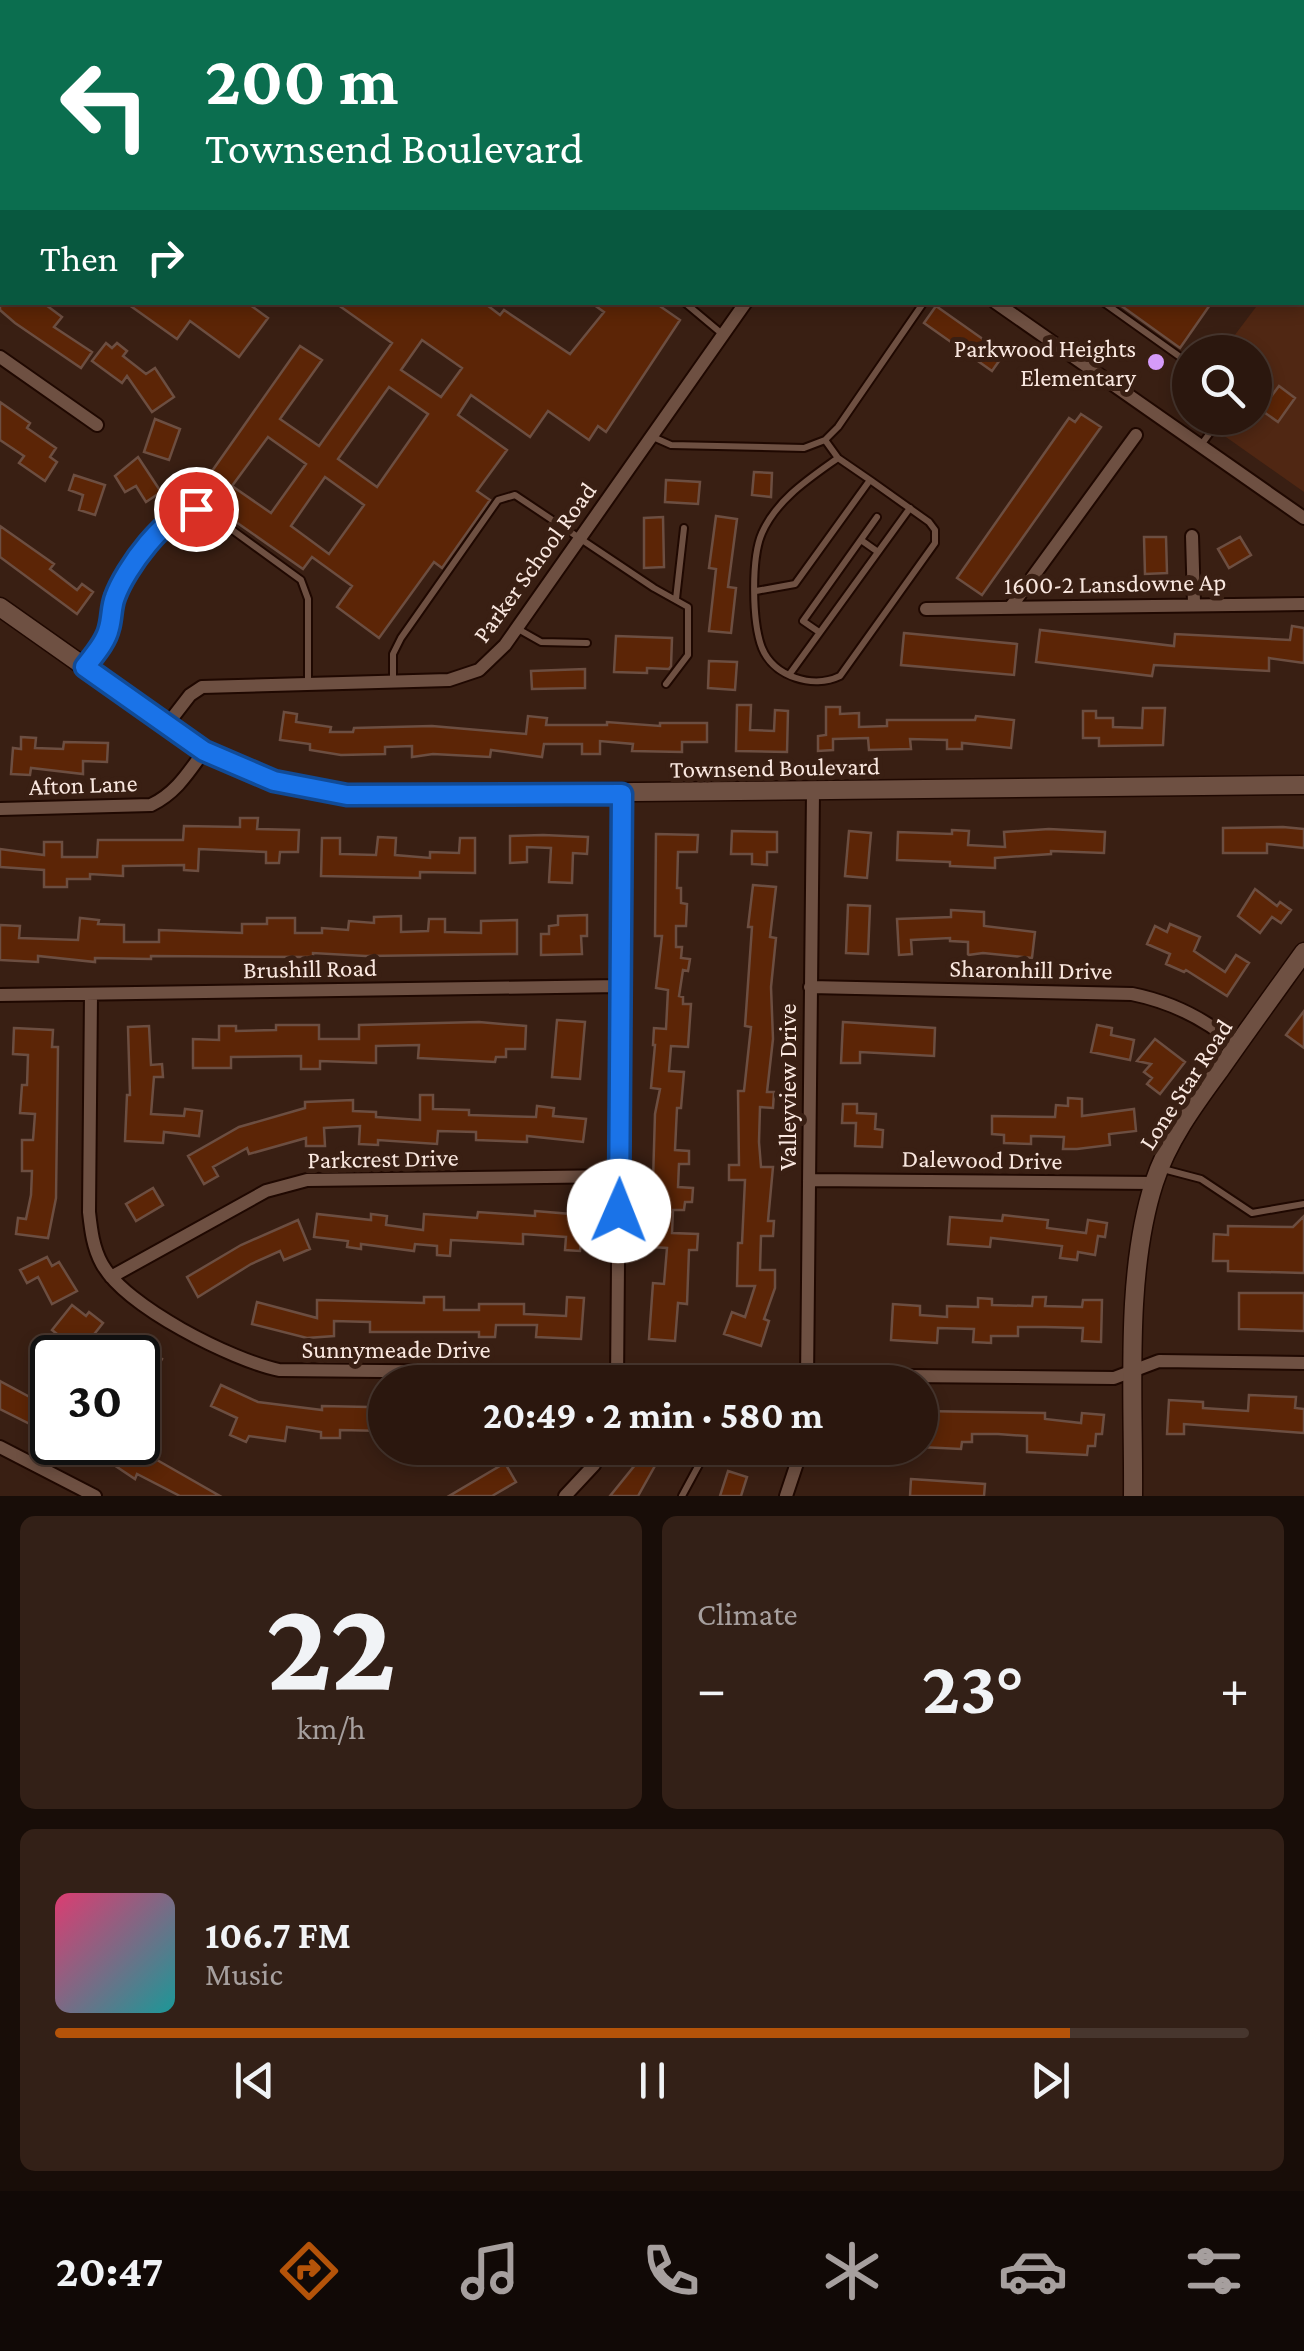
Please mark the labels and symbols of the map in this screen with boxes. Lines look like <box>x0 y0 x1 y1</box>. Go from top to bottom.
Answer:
place label: Parkwood Heights Elementary <box>954 335 1136 392</box>
marker: Parkwood Heights Elementary <box>1145 351 1167 373</box>
pin <box>154 467 239 552</box>
street label: Parker School Road <box>467 477 601 647</box>
street label: 1600-2 Lansdowne Ap <box>1004 568 1226 600</box>
street label: Townsend Boulevard <box>670 752 880 783</box>
street label: Afton Lane <box>28 769 138 800</box>
street label: Brushill Road <box>243 954 377 983</box>
street label: Sharonhill Drive <box>949 955 1113 984</box>
street label: Valleyview Drive <box>774 1003 802 1171</box>
street label: Lone Star Road <box>1133 1014 1237 1154</box>
street label: Parkcrest Drive <box>307 1144 459 1173</box>
street label: Dalewood Drive <box>901 1145 1063 1174</box>
position arrow <box>567 1159 671 1263</box>
speed limit sign: 30 <box>30 1335 160 1465</box>
street label: Sunnymeade Drive <box>301 1336 491 1364</box>

